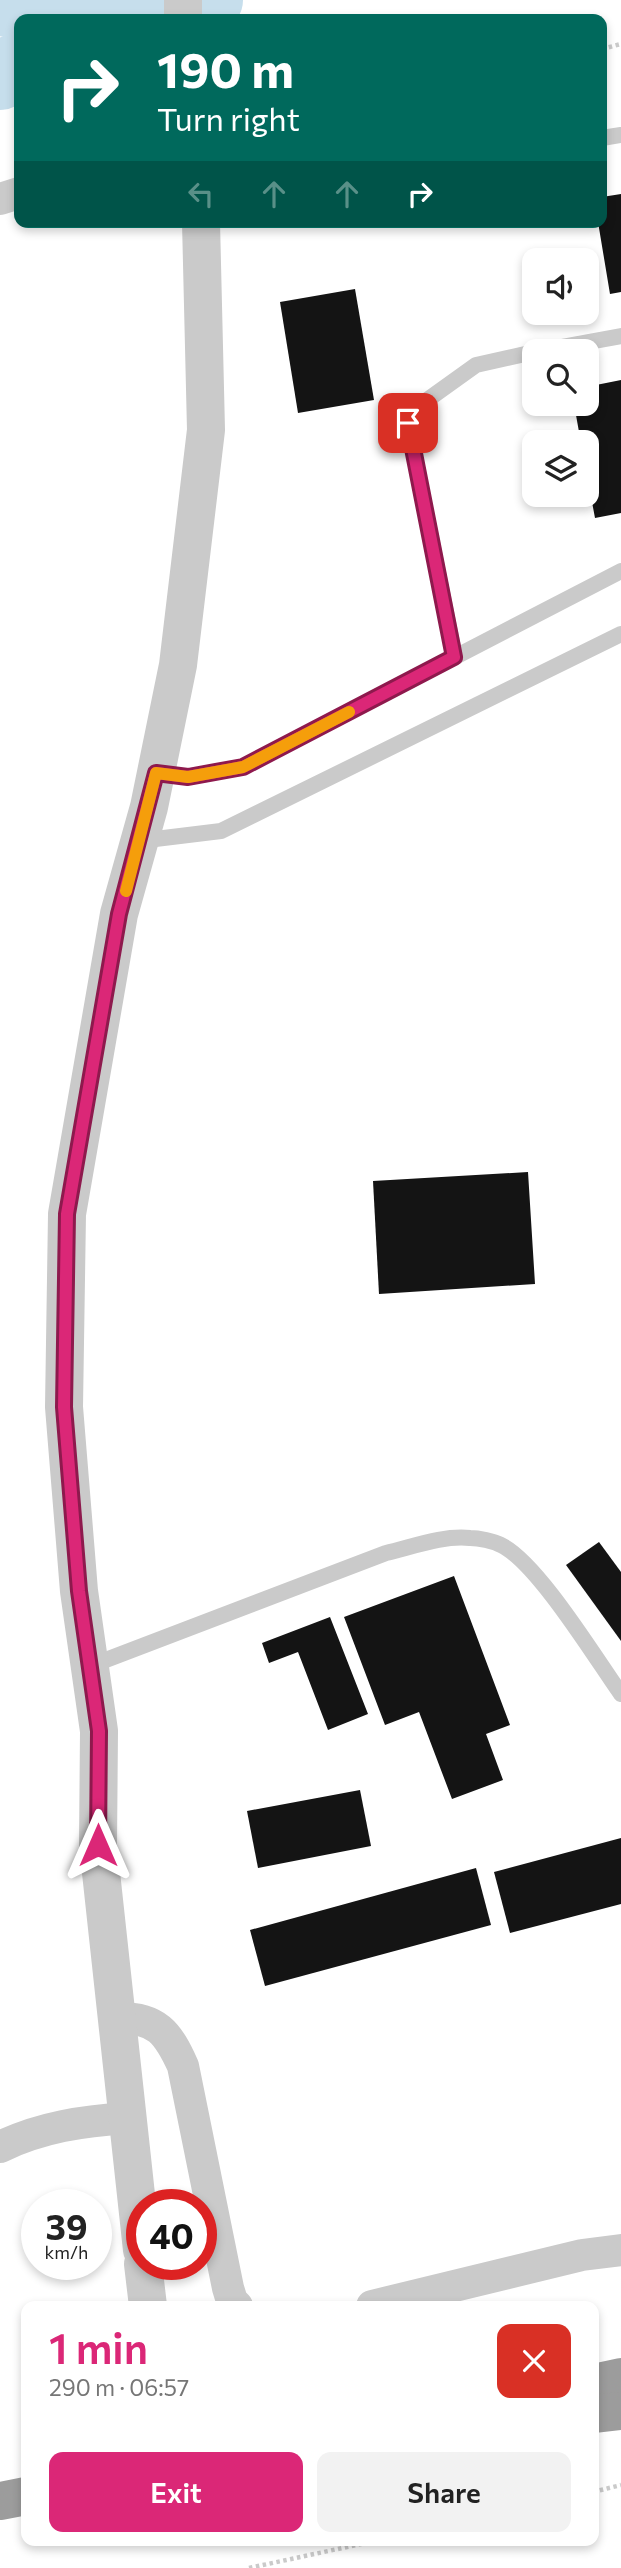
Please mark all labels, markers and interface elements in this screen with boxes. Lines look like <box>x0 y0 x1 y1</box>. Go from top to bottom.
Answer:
text: 190 m <box>157 38 294 98</box>
icon: right <box>42 42 133 133</box>
text: Turn right <box>157 98 300 138</box>
icon: left <box>182 175 220 213</box>
icon: ahead <box>255 175 293 213</box>
icon: ahead <box>328 175 366 213</box>
icon: right <box>401 175 439 213</box>
map controls <box>522 248 599 507</box>
button: sound <box>522 248 599 325</box>
button: search <box>522 339 599 416</box>
pin <box>378 393 438 453</box>
icon: arrive <box>389 404 427 442</box>
button: layers <box>522 430 599 507</box>
position arrow <box>61 1808 135 1882</box>
speed limit sign: 40 <box>126 2189 217 2280</box>
text: 39 <box>46 2204 87 2247</box>
text: km/h <box>45 2241 88 2263</box>
text: 1 min <box>49 2321 148 2373</box>
button: close <box>497 2324 571 2398</box>
text: 290 m · 06:57 <box>49 2373 189 2401</box>
button: Exit <box>49 2452 303 2532</box>
button: Share <box>317 2452 571 2532</box>

